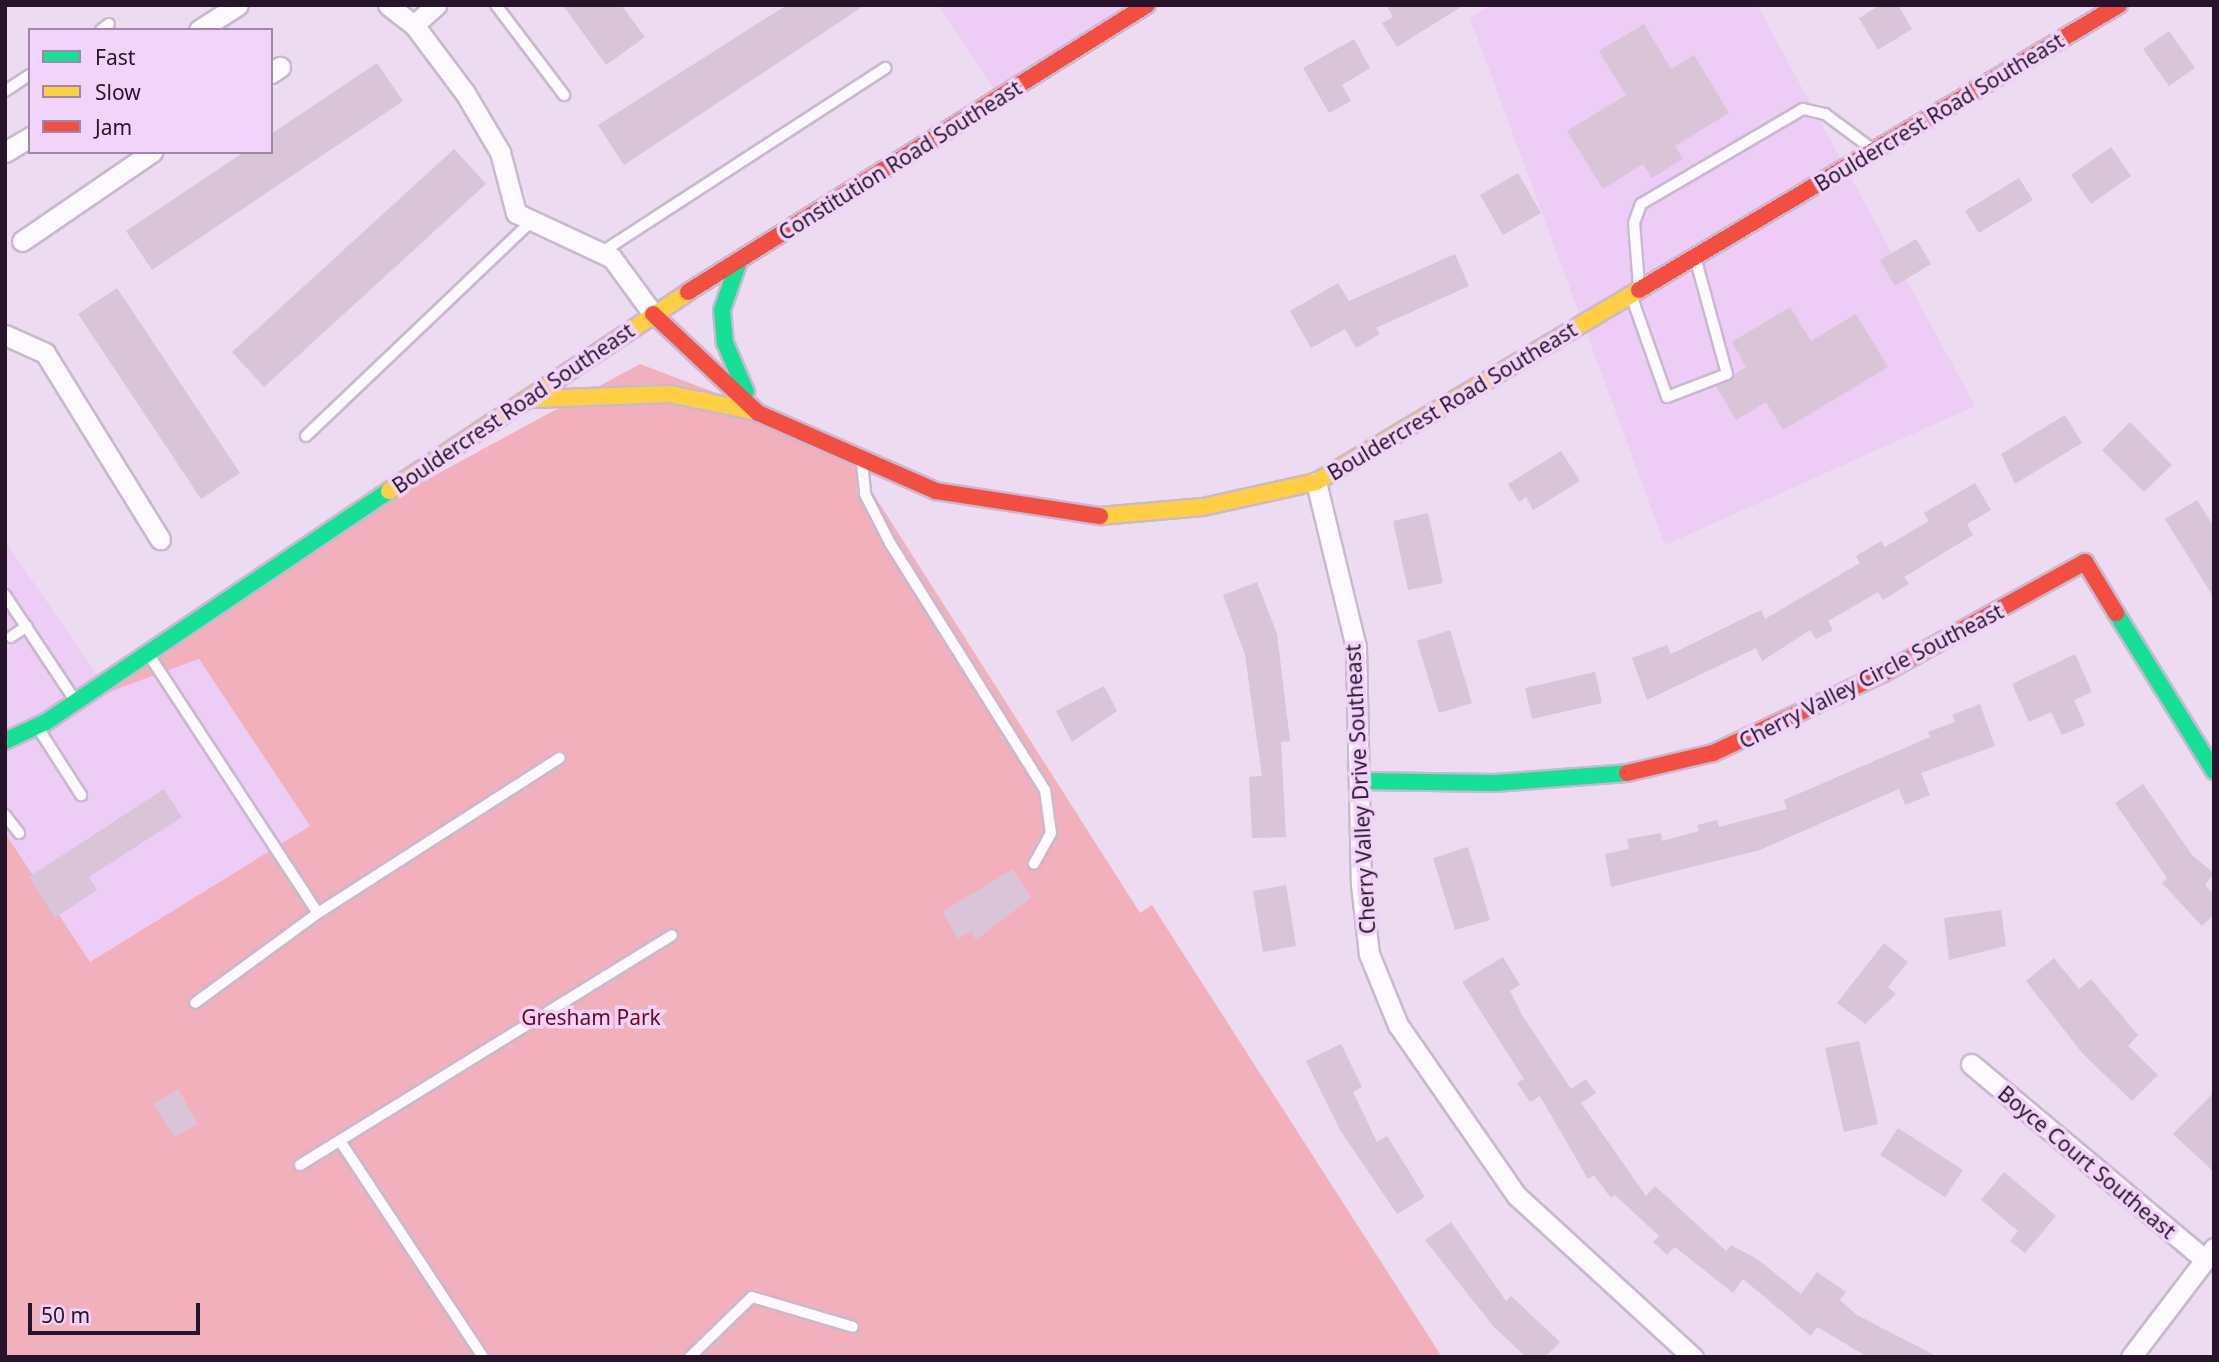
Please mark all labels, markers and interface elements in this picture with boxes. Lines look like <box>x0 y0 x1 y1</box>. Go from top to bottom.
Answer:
legend <box>28 28 273 154</box>
street label: Bouldercrest Road Southeast <box>1810 28 2068 196</box>
text: Fast <box>95 43 135 71</box>
street label: Constitution Road Southeast <box>774 75 1026 245</box>
text: Slow <box>95 78 141 106</box>
text: Jam <box>95 113 132 141</box>
street label: Bouldercrest Road Southeast <box>1323 317 1581 485</box>
street label: Bouldercrest Road Southeast <box>387 318 639 498</box>
street label: Cherry Valley Circle Southeast <box>1735 598 2007 754</box>
street label: Cherry Valley Drive Southeast <box>1340 643 1380 935</box>
park label: Gresham Park <box>521 1004 661 1030</box>
street label: Boyce Court Southeast <box>1993 1080 2181 1244</box>
scale bar <box>32 1288 203 1332</box>
text: 50 m <box>41 1301 90 1329</box>

